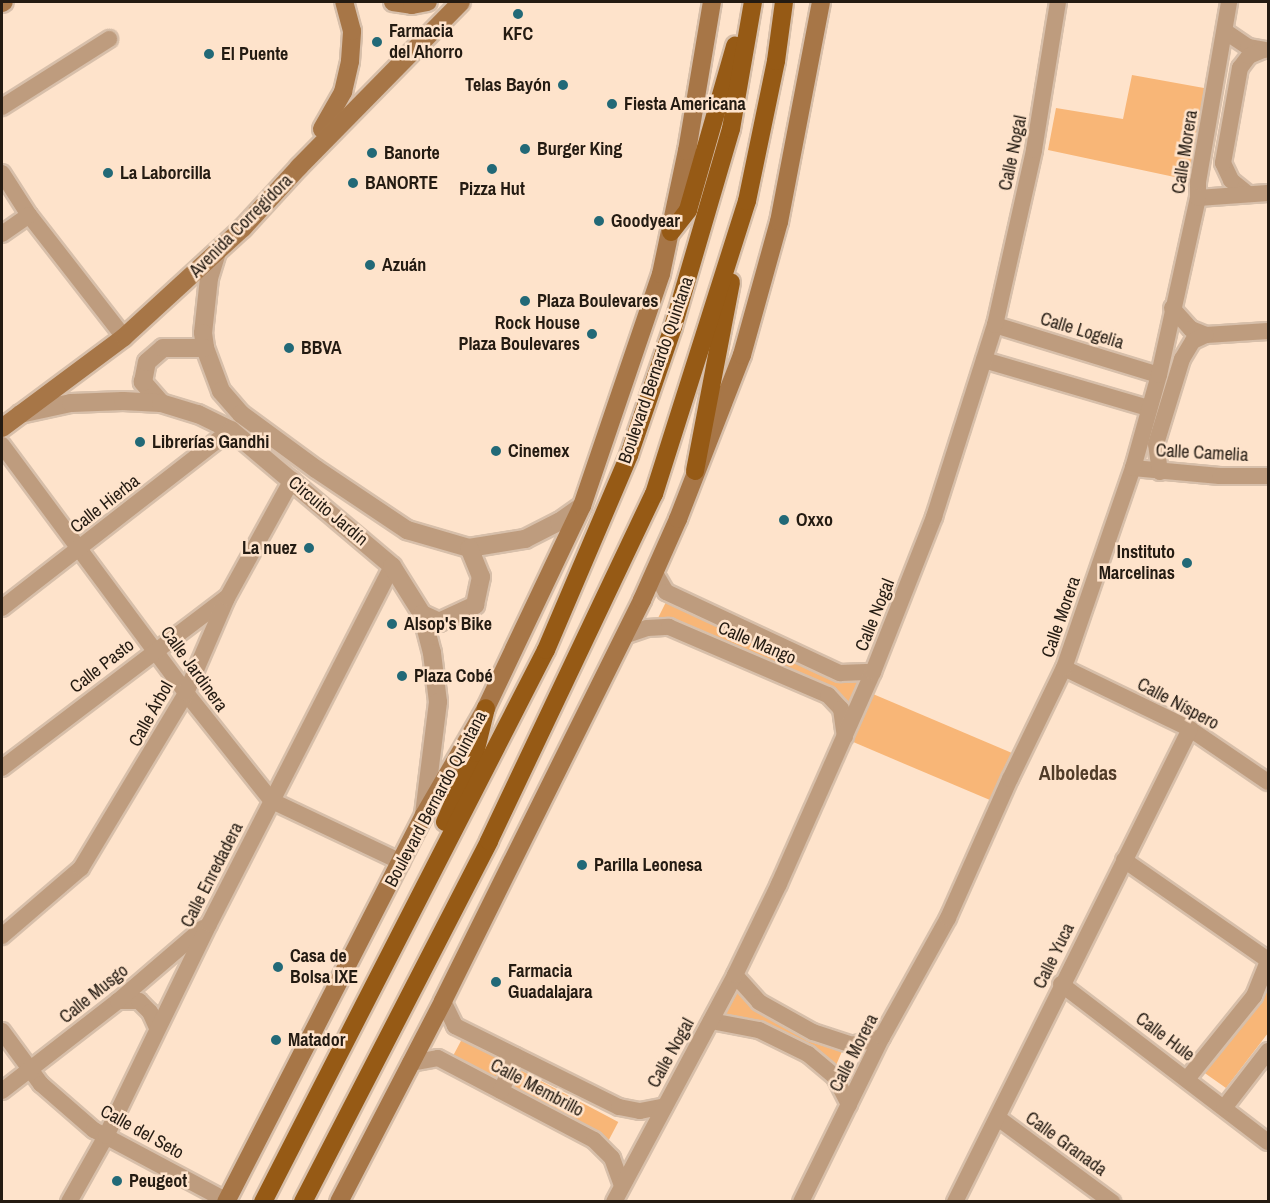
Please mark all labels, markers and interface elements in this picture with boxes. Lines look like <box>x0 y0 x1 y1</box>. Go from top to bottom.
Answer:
marker: KFC <box>511 7 525 21</box>
place label: Farmacia del Ahorro <box>389 21 464 63</box>
place label: KFC <box>503 23 533 45</box>
marker: Farmacia del Ahorro <box>370 35 384 49</box>
place label: El Puente <box>221 43 288 65</box>
marker: El Puente <box>202 47 216 61</box>
place label: Telas Bayón <box>465 74 551 96</box>
marker: Telas Bayón <box>556 78 570 92</box>
place label: Fiesta Americana <box>624 93 746 115</box>
marker: Fiesta Americana <box>605 97 619 111</box>
street label: Calle Morera <box>1168 109 1202 195</box>
street label: Calle Nogal <box>995 113 1031 193</box>
place label: Burger King <box>537 138 622 160</box>
place label: Banorte <box>384 142 440 164</box>
marker: Burger King <box>518 142 532 156</box>
marker: Banorte <box>365 146 379 160</box>
place label: La Laborcilla <box>120 162 211 184</box>
marker: Pizza Hut <box>485 162 499 176</box>
marker: La Laborcilla <box>101 166 115 180</box>
street label: Avenida Corregidora <box>185 170 297 282</box>
place label: BANORTE <box>365 172 438 194</box>
marker: BANORTE <box>346 176 360 190</box>
place label: Pizza Hut <box>459 178 525 200</box>
place label: Goodyear <box>611 210 680 232</box>
marker: Goodyear <box>592 214 606 228</box>
place label: Azuán <box>382 254 426 276</box>
marker: Azuán <box>363 258 377 272</box>
street label: Boulevard Bernardo Quintana <box>614 274 698 466</box>
place label: Plaza Boulevares <box>537 290 658 312</box>
marker: Plaza Boulevares <box>518 294 532 308</box>
street label: Calle Logelia <box>1038 308 1126 354</box>
place label: Rock House Plaza Boulevares <box>459 313 580 356</box>
marker: Rock House Plaza Boulevares <box>585 327 599 341</box>
place label: BBVA <box>301 337 342 359</box>
marker: BBVA <box>282 341 296 355</box>
place label: Librerías Gandhi <box>152 431 269 453</box>
marker: Librerías Gandhi <box>133 435 147 449</box>
place label: Cinemex <box>508 440 570 462</box>
street label: Calle Camelia <box>1155 440 1249 466</box>
marker: Cinemex <box>489 444 503 458</box>
street label: Calle Hierba <box>66 470 144 538</box>
street label: Circuito Jardín <box>284 472 372 550</box>
place label: Oxxo <box>796 509 833 531</box>
marker: Oxxo <box>777 513 791 527</box>
place label: La nuez <box>242 537 297 559</box>
marker: La nuez <box>302 541 316 555</box>
place label: Instituto Marcelinas <box>1099 542 1175 584</box>
marker: Instituto Marcelinas <box>1180 556 1194 570</box>
street label: Calle Morera <box>1037 574 1085 660</box>
street label: Calle Nogal <box>851 576 899 654</box>
place label: Alsop's Bike <box>404 613 492 635</box>
marker: Alsop's Bike <box>385 617 399 631</box>
street label: Calle Mango <box>715 617 799 669</box>
street label: Calle Jardinera <box>156 622 232 716</box>
street label: Calle Pasto <box>66 634 138 698</box>
place label: Plaza Cobé <box>414 665 493 687</box>
marker: Plaza Cobé <box>395 669 409 683</box>
street label: Calle Níspero <box>1133 673 1223 735</box>
street label: Calle Árbol <box>124 677 178 751</box>
street label: Boulevard Bernardo Quintana <box>380 707 492 891</box>
district label: Alboledas <box>1039 760 1117 784</box>
street label: Calle Enredadera <box>176 819 248 931</box>
place label: Parilla Leonesa <box>594 854 702 876</box>
marker: Parilla Leonesa <box>575 858 589 872</box>
street label: Calle Yuca <box>1029 920 1079 992</box>
place label: Casa de Bolsa IXE <box>290 946 358 988</box>
street label: Calle Musgo <box>55 960 133 1028</box>
marker: Casa de Bolsa IXE <box>271 960 285 974</box>
place label: Farmacia Guadalajara <box>508 961 593 1004</box>
marker: Farmacia Guadalajara <box>489 975 503 989</box>
street label: Calle Hule <box>1131 1008 1199 1066</box>
street label: Calle Morera <box>825 1010 883 1096</box>
street label: Calle Nogal <box>643 1014 699 1092</box>
place label: Matador <box>288 1029 345 1051</box>
marker: Matador <box>269 1033 283 1047</box>
street label: Calle Membrillo <box>487 1054 587 1122</box>
street label: Calle del Seto <box>97 1100 187 1164</box>
street label: Calle Granada <box>1021 1107 1111 1181</box>
place label: Peugeot <box>129 1170 187 1192</box>
marker: Peugeot <box>110 1174 124 1188</box>

